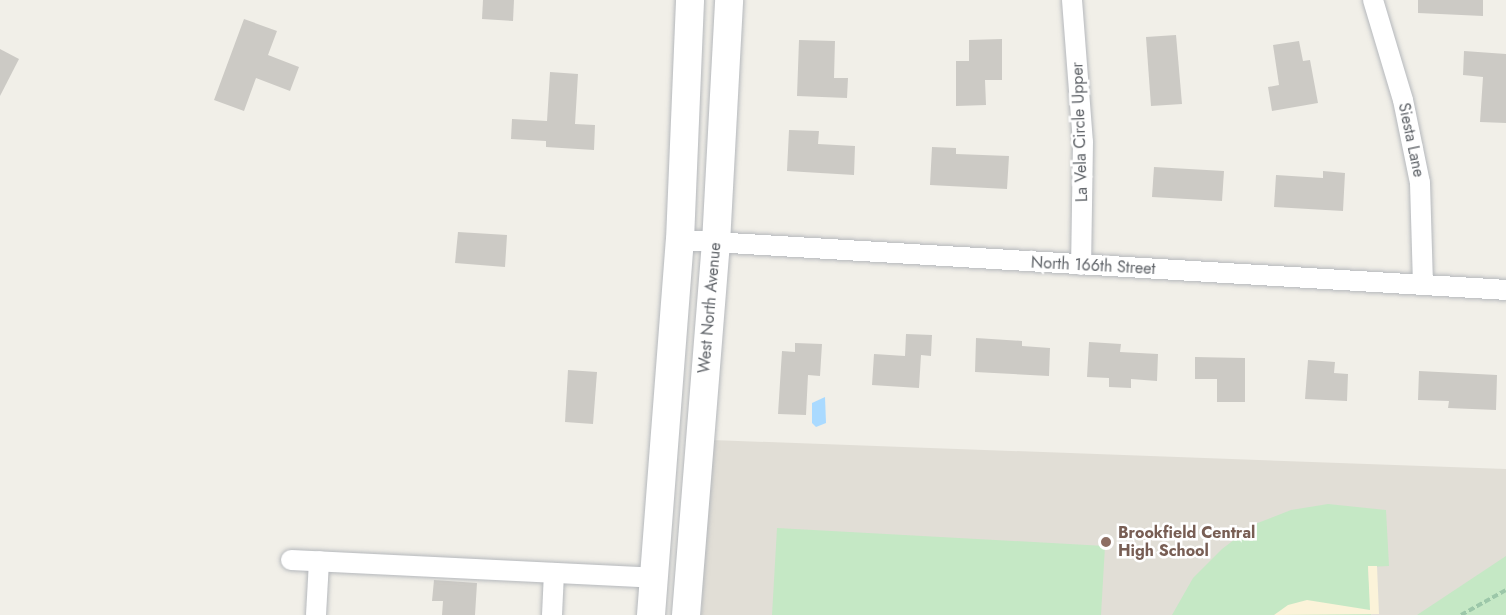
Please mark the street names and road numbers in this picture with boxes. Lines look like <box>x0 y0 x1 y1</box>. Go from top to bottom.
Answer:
street label: La Vela Circle Upper <box>1068 62 1092 202</box>
street label: Siesta Lane <box>1394 101 1428 179</box>
street label: West North Avenue <box>695 242 725 374</box>
street label: North 166th Street <box>1030 253 1156 279</box>

